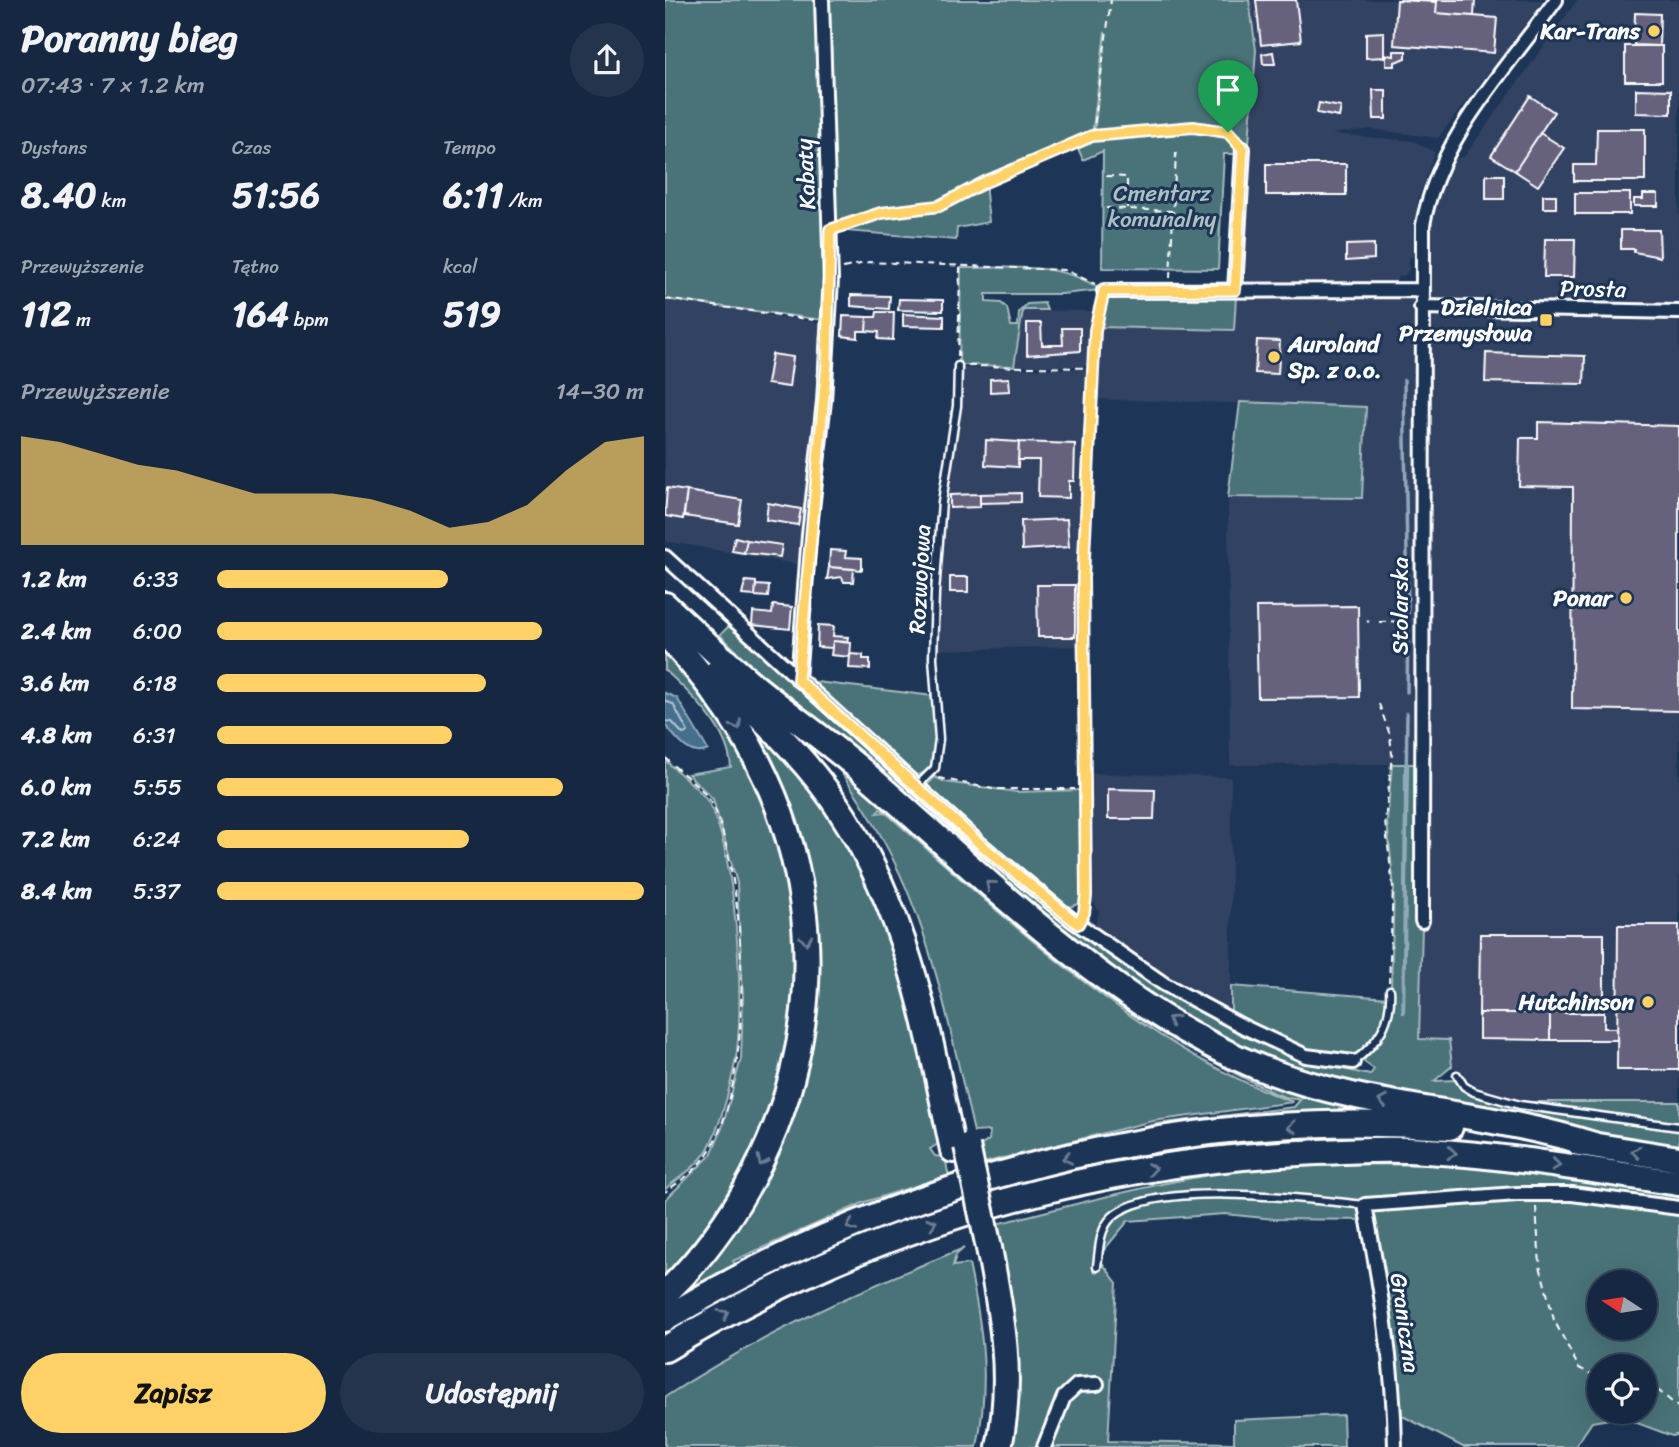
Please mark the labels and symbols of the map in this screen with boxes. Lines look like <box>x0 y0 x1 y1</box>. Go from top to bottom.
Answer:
place label: Kar-Trans <box>1539 11 1641 52</box>
marker: Kar-Trans <box>1646 23 1662 39</box>
pin <box>1198 60 1258 132</box>
street label: Kabaty <box>784 137 828 211</box>
park label: Cmentarz komunalny <box>1108 173 1217 240</box>
street label: Prosta <box>1559 268 1627 310</box>
place label: Dzielnica Przemysłowa <box>1399 287 1532 354</box>
marker: Dzielnica Przemysłowa <box>1538 312 1554 328</box>
place label: Auroland Sp. z o.o. <box>1287 324 1382 391</box>
marker: Auroland Sp. z o.o. <box>1266 349 1282 365</box>
street label: Rozwojowa <box>897 523 943 635</box>
street label: Stolarska <box>1380 557 1421 655</box>
place label: Ponar <box>1553 578 1615 619</box>
marker: Ponar <box>1618 590 1634 606</box>
one-way arrow <box>729 718 742 731</box>
one-way arrow <box>985 881 998 893</box>
one-way arrow <box>798 935 813 946</box>
place label: Hutchinson <box>1518 982 1634 1023</box>
marker: Hutchinson <box>1640 994 1656 1010</box>
one-way arrow <box>1167 1016 1180 1029</box>
one-way arrow <box>1377 1094 1389 1109</box>
one-way arrow <box>1287 1119 1298 1134</box>
one-way arrow <box>1447 1145 1458 1160</box>
one-way arrow <box>1630 1145 1642 1160</box>
one-way arrow <box>1061 1150 1073 1165</box>
one-way arrow <box>757 1154 771 1166</box>
one-way arrow <box>1550 1158 1562 1173</box>
one-way arrow <box>1146 1161 1158 1176</box>
one-way arrow <box>925 1217 937 1231</box>
one-way arrow <box>845 1218 857 1232</box>
street label: Graniczna <box>1378 1270 1432 1376</box>
north arrow <box>1587 1270 1657 1340</box>
one-way arrow <box>716 1309 729 1322</box>

